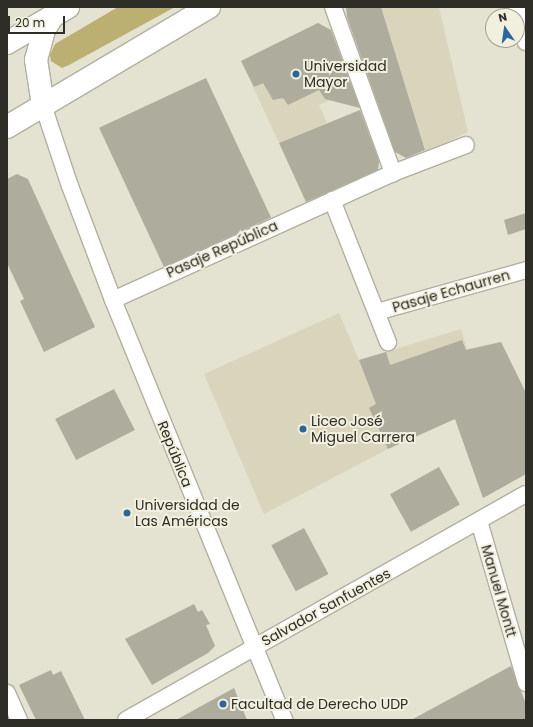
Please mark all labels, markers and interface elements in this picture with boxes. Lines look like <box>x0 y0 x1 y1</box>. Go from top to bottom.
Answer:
scale bar <box>10 8 67 34</box>
north arrow <box>485 8 525 48</box>
text: N <box>497 9 508 26</box>
text: 20 m <box>15 14 45 31</box>
place label: Universidad Mayor <box>304 58 387 90</box>
marker: Universidad Mayor <box>291 69 301 79</box>
street label: Pasaje República <box>164 217 280 281</box>
street label: Pasaje Echaurren <box>390 266 512 316</box>
place label: Liceo José Miguel Carrera <box>311 413 415 446</box>
street label: República <box>154 418 196 490</box>
marker: Liceo José Miguel Carrera <box>298 424 308 434</box>
place label: Universidad de Las Américas <box>135 497 240 530</box>
marker: Universidad de Las Américas <box>122 508 132 518</box>
street label: Manuel Montt <box>478 543 520 639</box>
street label: Salvador Sanfuentes <box>259 565 393 649</box>
place label: Facultad de Derecho UDP <box>231 696 408 712</box>
marker: Facultad de Derecho UDP <box>218 699 228 709</box>

